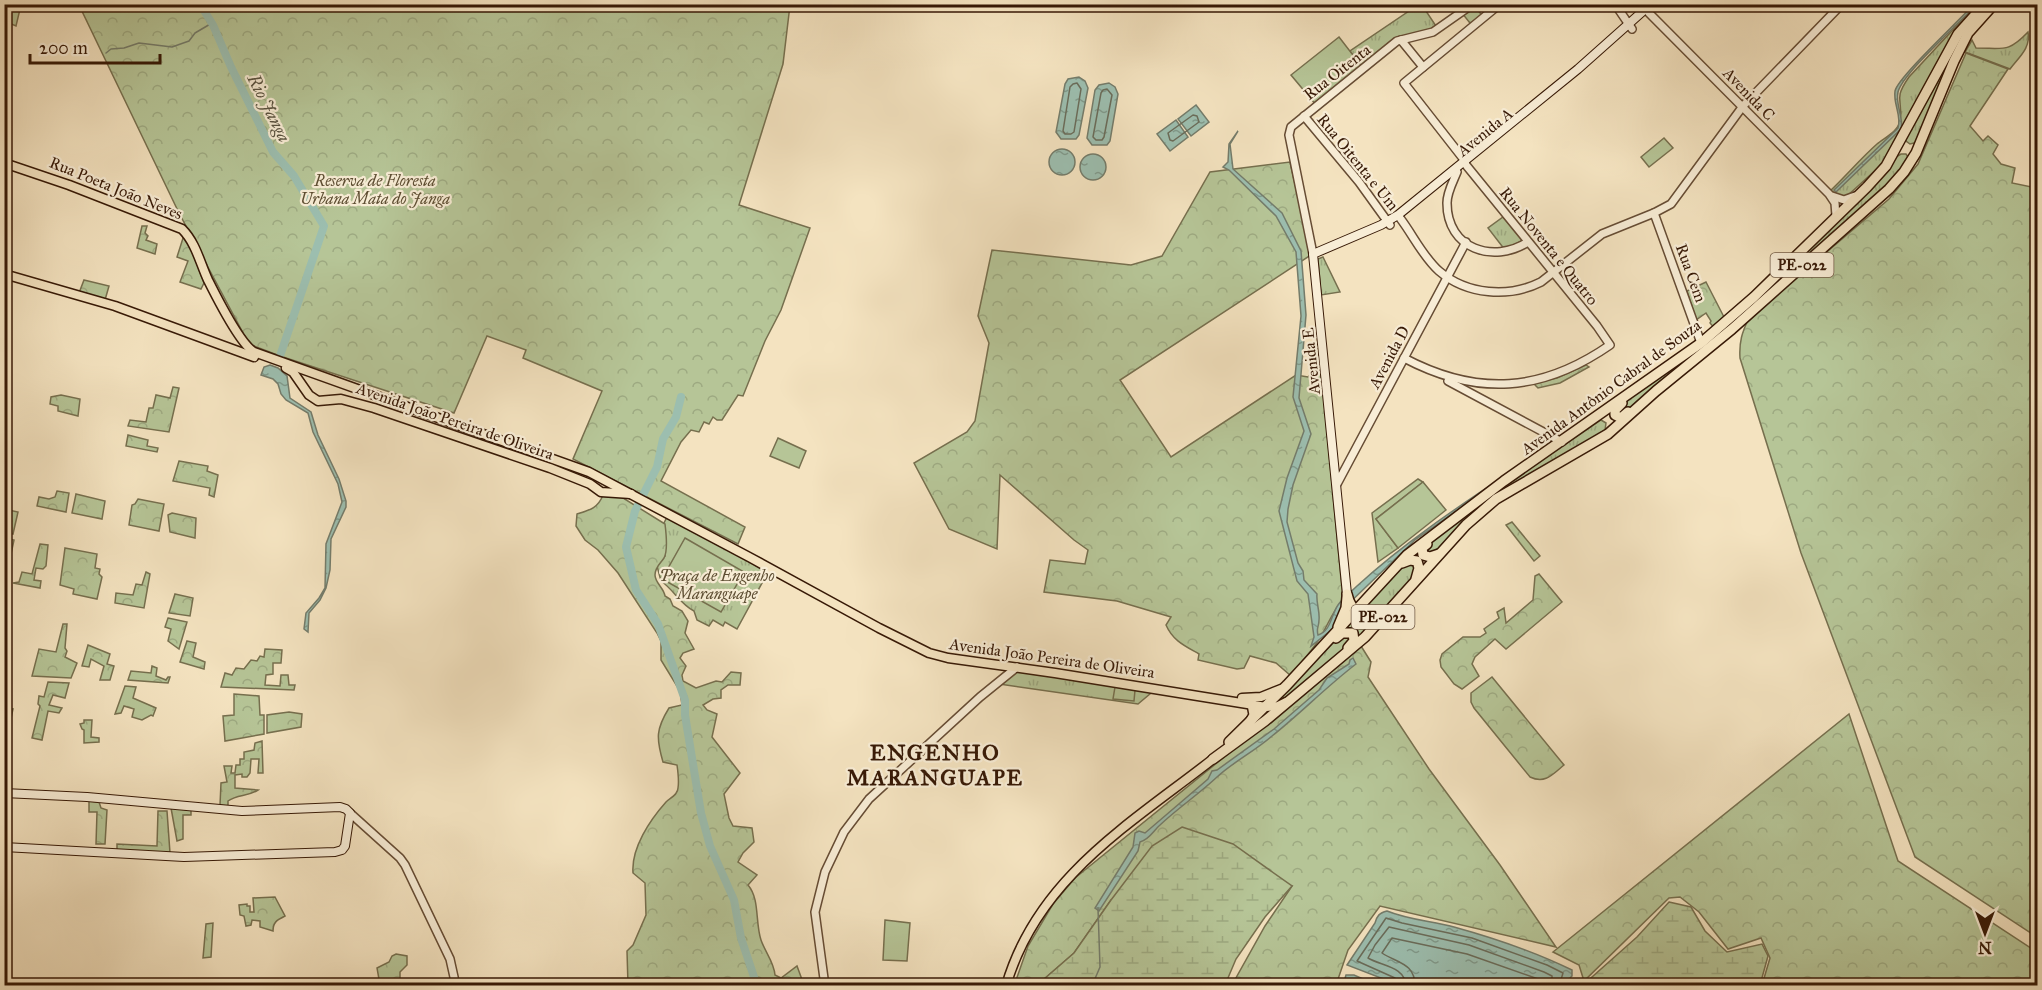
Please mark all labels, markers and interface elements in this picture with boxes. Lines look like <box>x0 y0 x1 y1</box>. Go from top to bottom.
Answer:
scale bar <box>30 27 160 65</box>
text: 200 m <box>39 37 88 59</box>
street label: Rua Oitenta <box>1300 40 1374 104</box>
street label: Avenida C <box>1718 63 1779 124</box>
water label: Rio Janga <box>242 69 296 146</box>
street label: Avenida A <box>1452 104 1517 161</box>
street label: Rua Oitenta e Um <box>1313 110 1403 215</box>
street label: Rua Poeta João Neves <box>46 153 186 224</box>
park label: Reserva de Floresta Urbana Mata do Janga <box>300 171 450 208</box>
street label: Rua Noventa e Quatro <box>1496 183 1602 309</box>
street label: Rua Cem <box>1672 241 1711 305</box>
road number: PE-022 <box>1770 253 1834 277</box>
street label: Avenida Antônio Cabral de Souza <box>1517 315 1705 459</box>
street label: Avenida D <box>1364 322 1413 392</box>
street label: Avenida E <box>1298 327 1324 396</box>
street label: Avenida João Pereira de Oliveira <box>353 378 556 465</box>
park label: Praça de Engenho Maranguape <box>660 566 775 604</box>
road number: PE-022 <box>1352 605 1414 629</box>
street label: Avenida João Pereira de Oliveira <box>947 634 1156 683</box>
district label: ENGENHO MARANGUAPE <box>846 739 1024 791</box>
north arrow <box>1955 903 2015 963</box>
text: N <box>1978 938 1992 957</box>

